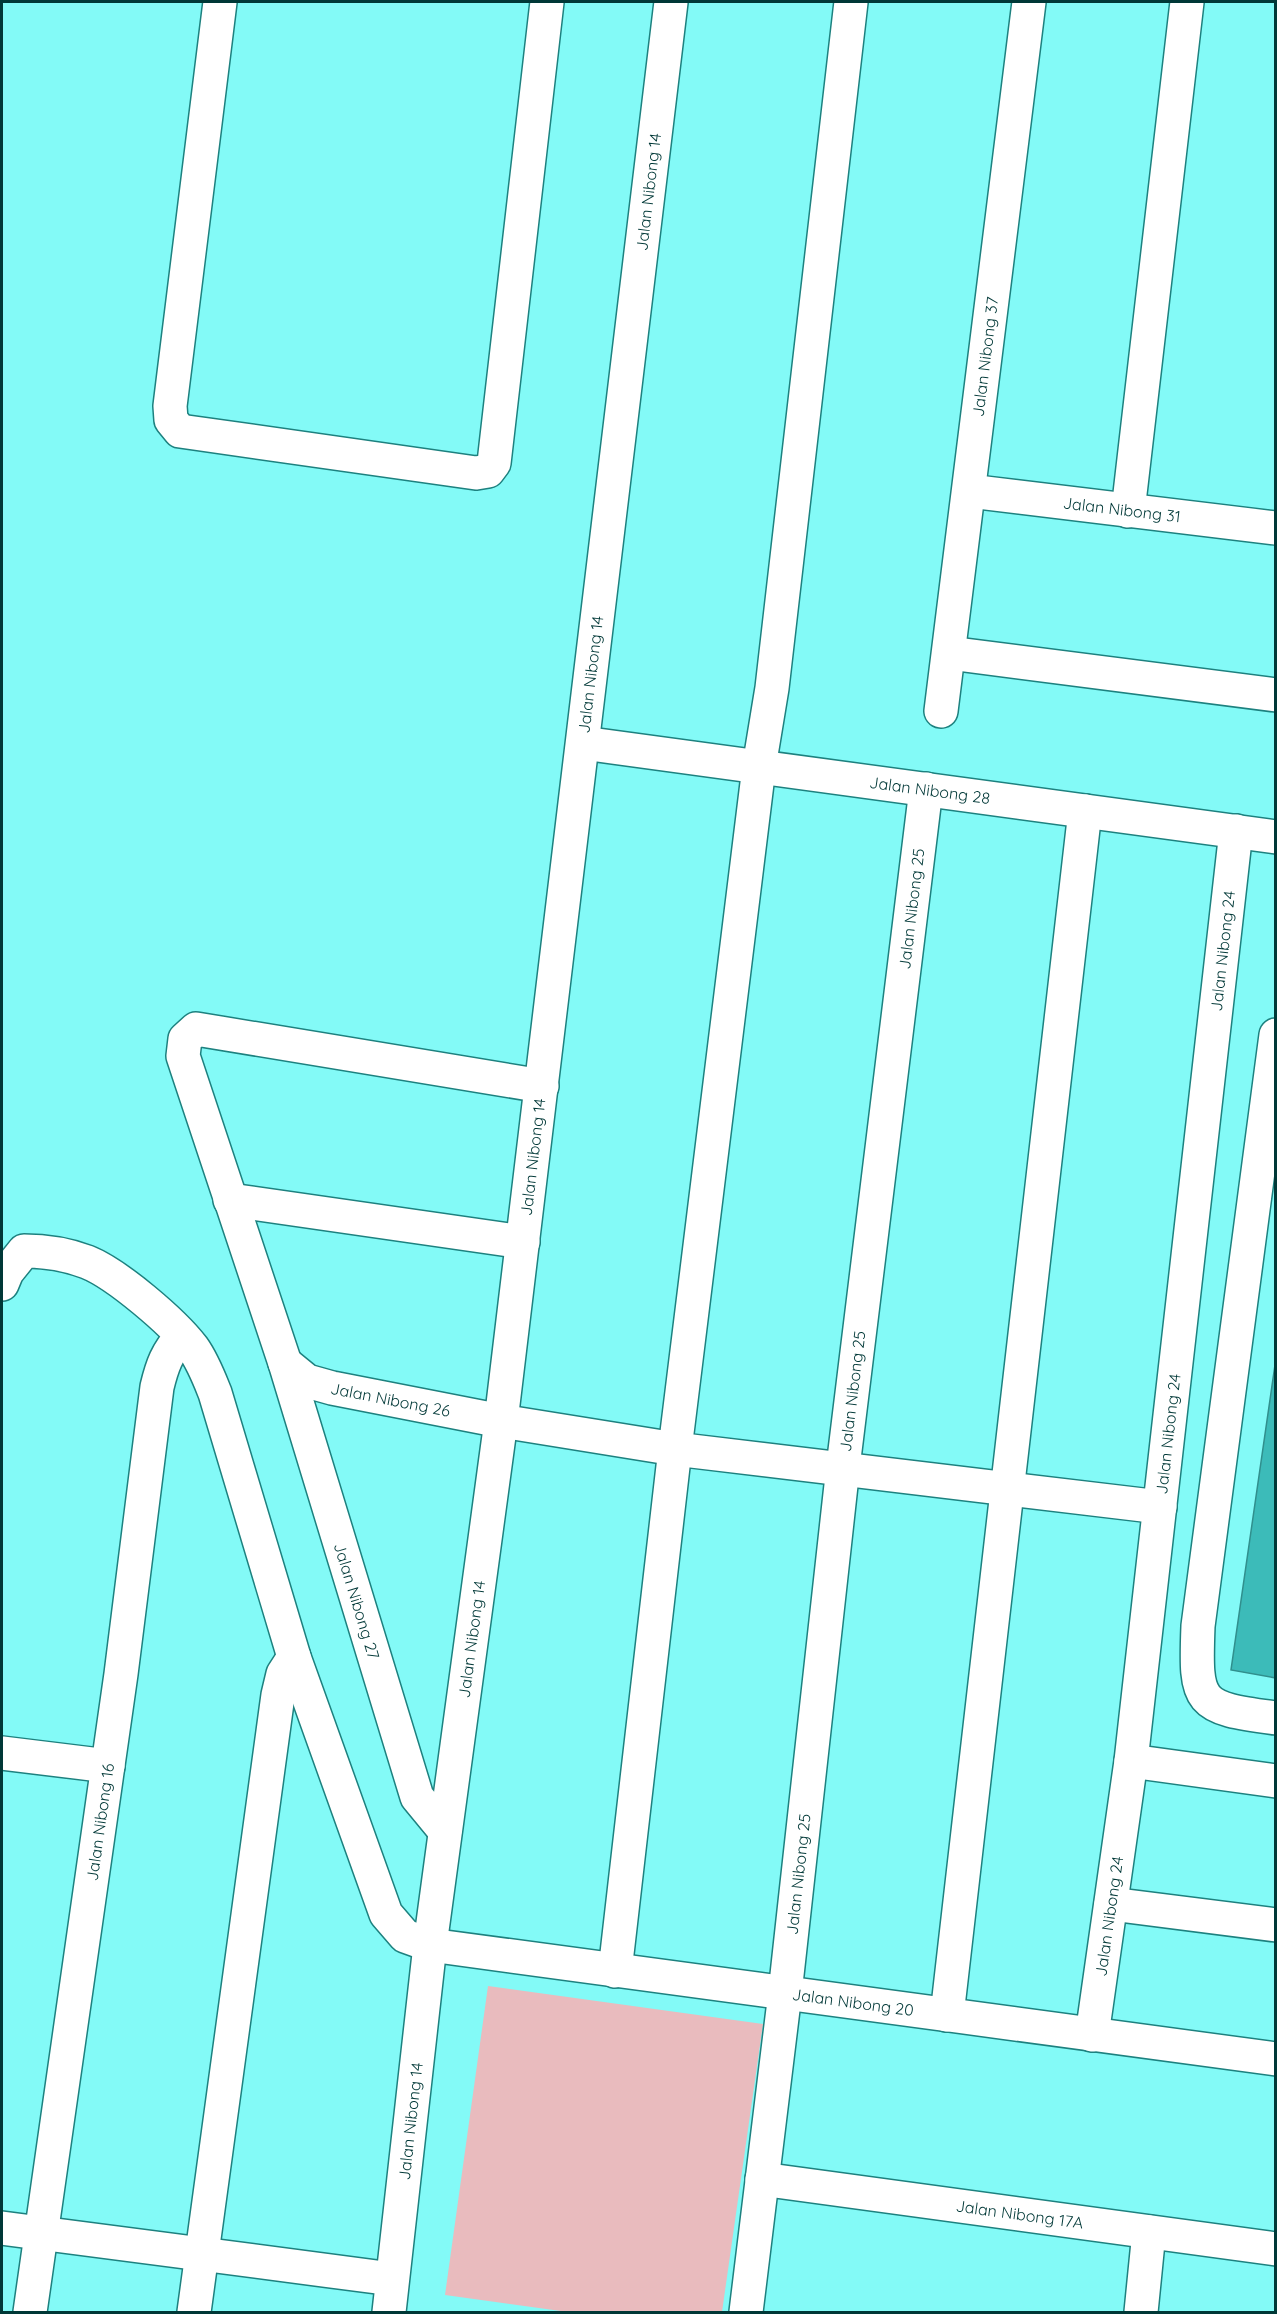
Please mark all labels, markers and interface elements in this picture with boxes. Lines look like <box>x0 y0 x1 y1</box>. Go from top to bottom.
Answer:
street label: Jalan Nibong 14 <box>631 132 665 252</box>
street label: Jalan Nibong 37 <box>968 296 1002 418</box>
street label: Jalan Nibong 31 <box>1062 492 1182 526</box>
street label: Jalan Nibong 14 <box>573 615 607 734</box>
street label: Jalan Nibong 28 <box>868 772 991 808</box>
street label: Jalan Nibong 25 <box>894 847 929 970</box>
street label: Jalan Nibong 24 <box>1206 890 1239 1012</box>
street label: Jalan Nibong 14 <box>516 1097 550 1217</box>
street label: Jalan Nibong 25 <box>835 1330 870 1453</box>
street label: Jalan Nibong 24 <box>1151 1373 1185 1495</box>
street label: Jalan Nibong 26 <box>329 1378 452 1421</box>
street label: Jalan Nibong 27 <box>330 1540 384 1662</box>
street label: Jalan Nibong 14 <box>454 1579 489 1699</box>
street label: Jalan Nibong 16 <box>82 1762 118 1882</box>
street label: Jalan Nibong 25 <box>782 1813 815 1936</box>
street label: Jalan Nibong 24 <box>1090 1855 1127 1978</box>
street label: Jalan Nibong 20 <box>791 1984 915 2020</box>
street label: Jalan Nibong 14 <box>394 2061 427 2181</box>
street label: Jalan Nibong 17A <box>955 2196 1085 2233</box>

